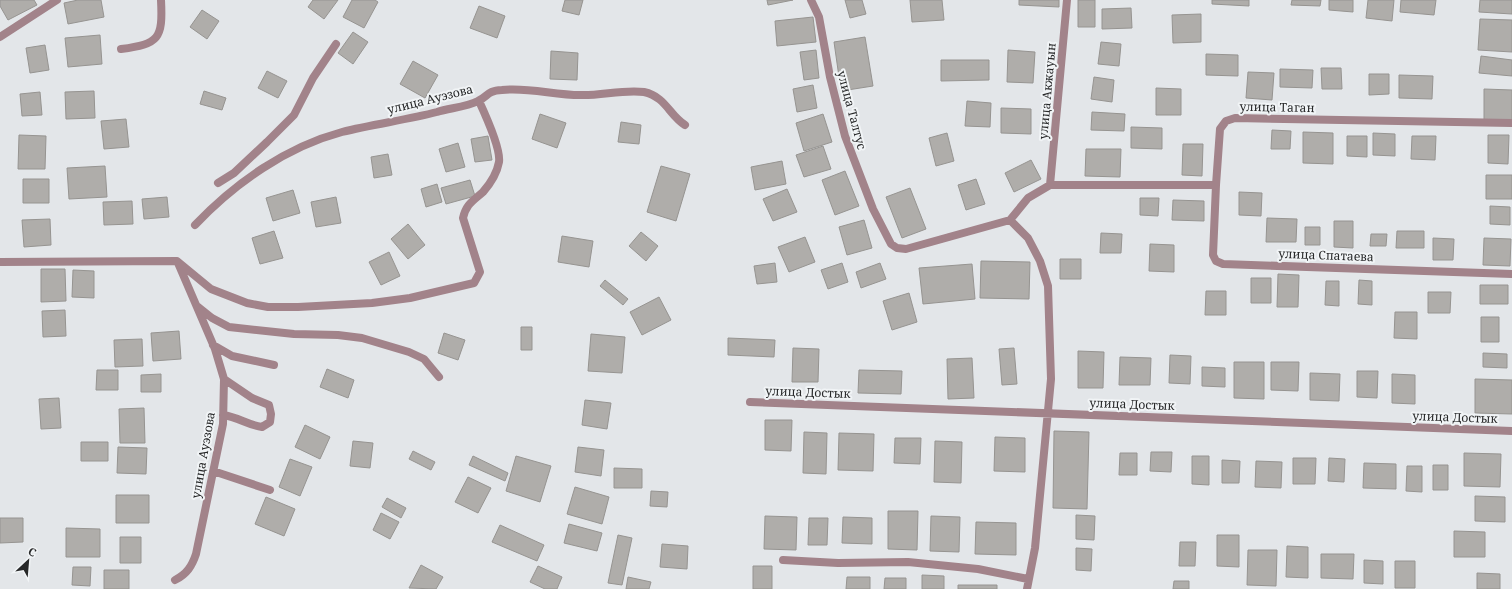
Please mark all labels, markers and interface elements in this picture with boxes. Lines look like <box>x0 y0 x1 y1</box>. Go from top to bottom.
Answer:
street label: улица Акжауын <box>1034 42 1060 140</box>
street label: улица Талтус <box>833 69 871 151</box>
street label: улица Ауэзова <box>385 80 475 118</box>
street label: улица Таган <box>1239 98 1315 116</box>
street label: улица Спатаева <box>1278 245 1374 265</box>
street label: улица Достык <box>765 382 852 402</box>
street label: улица Достык <box>1089 394 1176 414</box>
street label: улица Достык <box>1412 407 1499 427</box>
street label: улица Ауэзова <box>187 410 219 500</box>
north arrow <box>8 541 48 581</box>
text: С <box>26 543 39 560</box>

